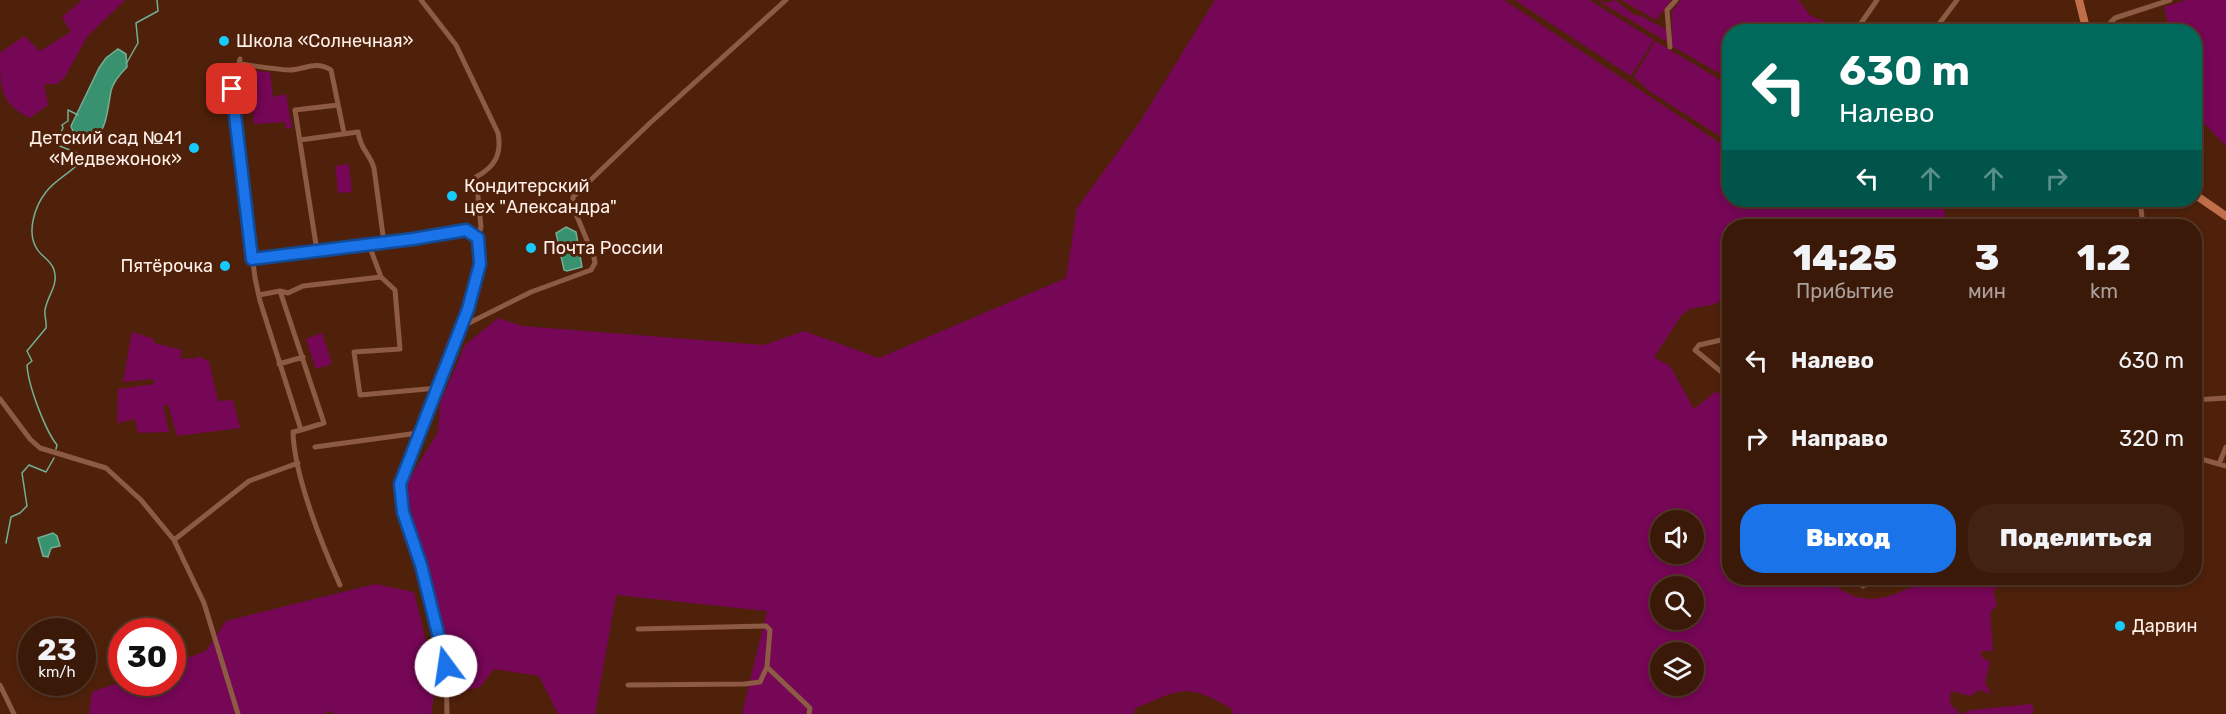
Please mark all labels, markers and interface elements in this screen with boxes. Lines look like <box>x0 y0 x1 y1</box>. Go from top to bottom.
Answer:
place label: Школа «Солнечная» <box>236 30 414 52</box>
marker: Школа «Солнечная» <box>217 34 231 48</box>
text: 630 m <box>1839 46 1970 96</box>
icon: left <box>1740 48 1818 126</box>
pin <box>206 63 257 114</box>
icon: arrive <box>215 72 248 105</box>
text: Налево <box>1839 97 1935 129</box>
place label: Детский сад №41 «Медвежонок» <box>30 127 182 170</box>
marker: Детский сад №41 «Медвежонок» <box>187 141 201 155</box>
icon: left <box>1851 162 1884 195</box>
icon: ahead <box>1914 162 1947 195</box>
icon: ahead <box>1977 162 2010 195</box>
icon: right <box>2040 162 2073 195</box>
place label: Кондитерский цех "Александра" <box>464 175 617 218</box>
marker: Кондитерский цех "Александра" <box>445 189 459 203</box>
text: 14:25 <box>1793 236 1897 279</box>
text: 3 <box>1975 236 1999 279</box>
text: 1.2 <box>2077 236 2131 279</box>
place label: Почта России <box>543 237 663 259</box>
marker: Почта России <box>524 241 538 255</box>
place label: Пятёрочка <box>120 255 213 277</box>
marker: Пятёрочка <box>218 259 232 273</box>
text: Прибытие <box>1796 279 1894 303</box>
text: мин <box>1968 279 2006 303</box>
text: km <box>2090 279 2118 303</box>
icon: left <box>1740 344 1773 377</box>
text: Налево <box>1791 347 1874 374</box>
text: 630 m <box>2119 347 2184 374</box>
icon: right <box>1740 422 1773 455</box>
text: Направо <box>1791 425 1888 452</box>
text: 320 m <box>2119 425 2184 452</box>
button: Выход <box>1740 504 1956 573</box>
button: Поделиться <box>1968 504 2184 573</box>
map controls <box>1650 510 1704 696</box>
button: sound <box>1650 510 1704 564</box>
button: search <box>1650 576 1704 630</box>
place label: Дарвин <box>2132 615 2197 637</box>
speed limit sign: 30 <box>108 618 186 696</box>
marker: Дарвин <box>2113 619 2127 633</box>
text: 23 <box>37 632 77 668</box>
position arrow <box>414 634 478 698</box>
button: layers <box>1650 642 1704 696</box>
text: km/h <box>38 663 76 681</box>

